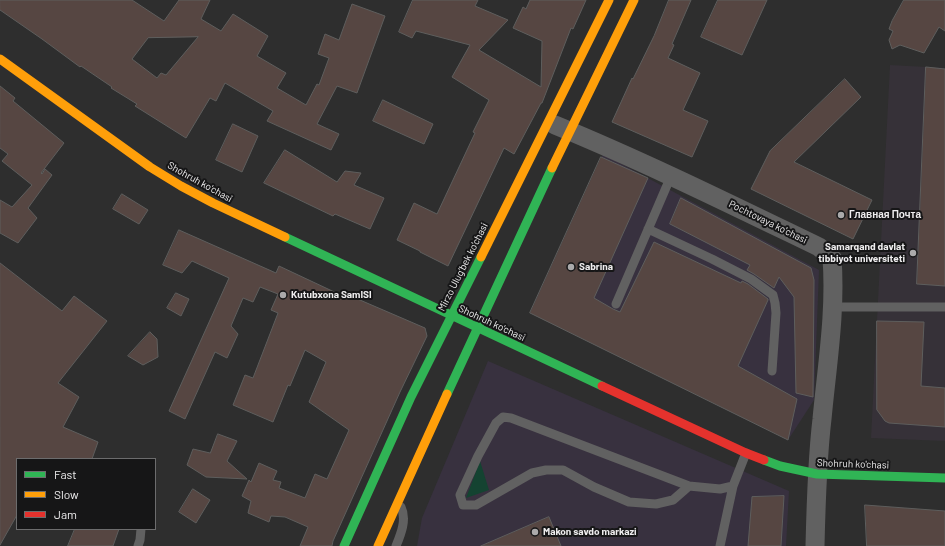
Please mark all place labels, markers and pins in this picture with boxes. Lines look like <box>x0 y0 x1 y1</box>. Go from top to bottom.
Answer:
place label: Главная Почта <box>849 209 921 221</box>
marker: Главная Почта <box>836 210 846 220</box>
place label: Samarqand davlat tibbiyot universiteti <box>818 241 905 264</box>
marker: Samarqand davlat tibbiyot universiteti <box>908 248 918 258</box>
place label: Sabrina <box>579 261 613 273</box>
marker: Sabrina <box>566 262 576 272</box>
place label: Kutubxona SamISI <box>291 289 372 301</box>
marker: Kutubxona SamISI <box>278 290 288 300</box>
place label: Makon savdo markazi <box>543 526 637 538</box>
marker: Makon savdo markazi <box>530 527 540 537</box>

